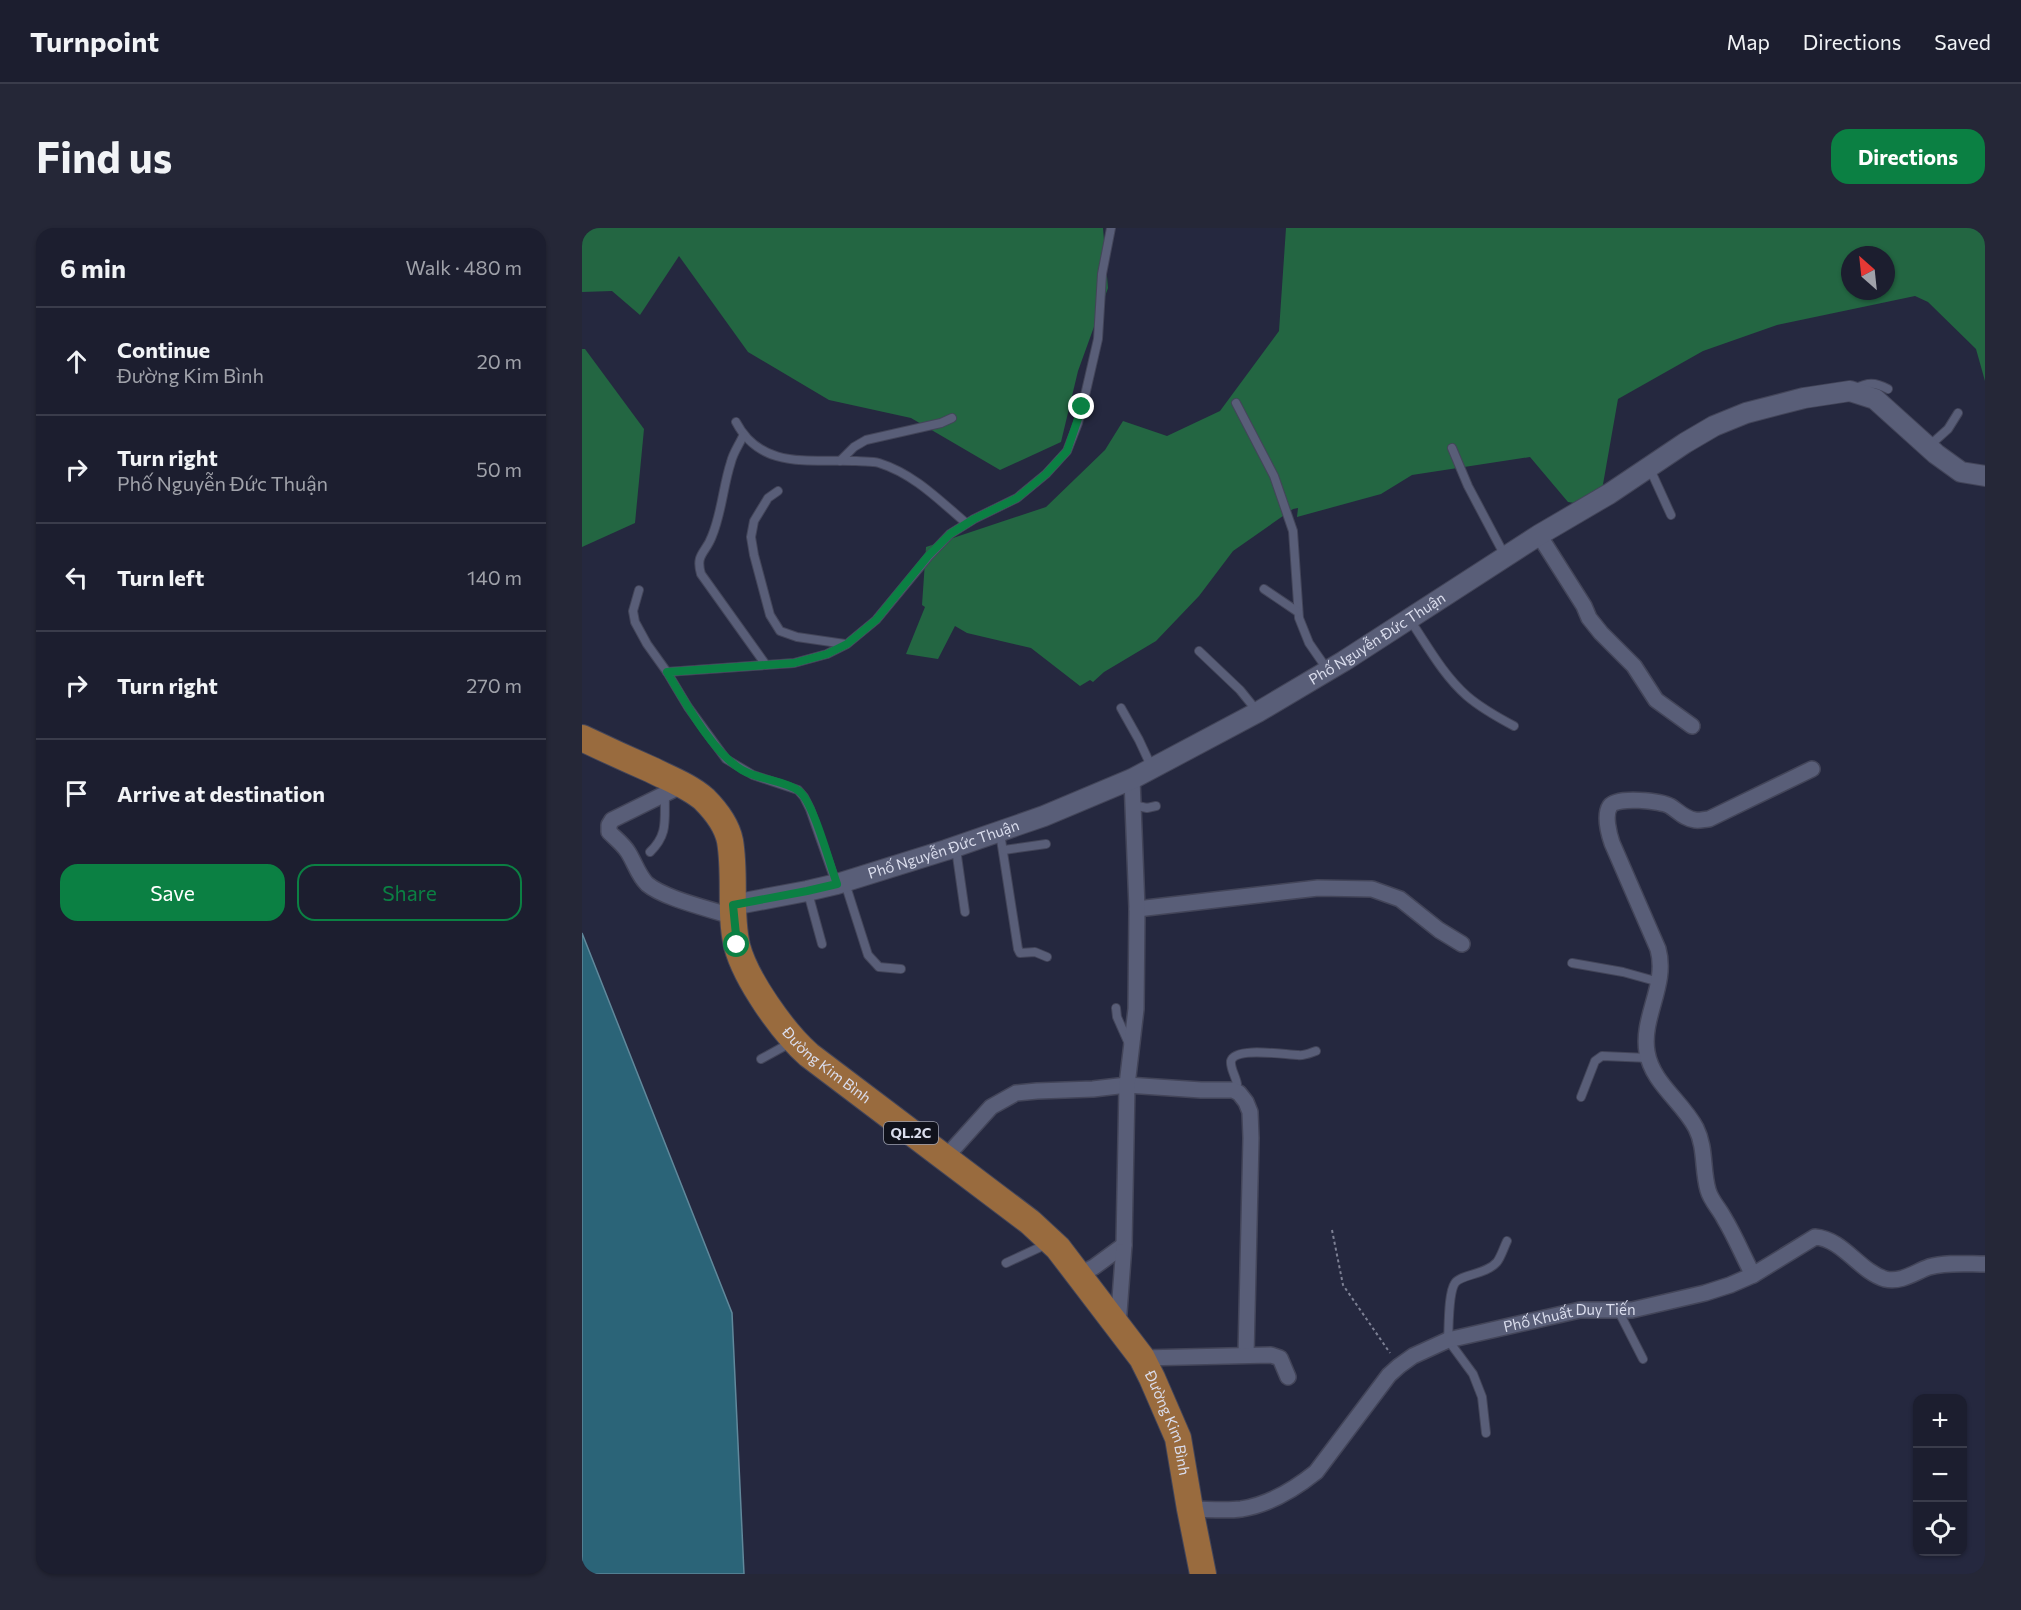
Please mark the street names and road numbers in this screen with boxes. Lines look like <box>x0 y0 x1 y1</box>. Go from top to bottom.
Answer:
street label: Phố Nguyễn Đức Thuận <box>1305 588 1448 688</box>
street label: Phố Nguyễn Đức Thuận <box>865 815 1021 882</box>
street label: Đường Kim Bình <box>778 1022 875 1107</box>
road number: QL.2C <box>884 1122 938 1144</box>
street label: Phố Khuất Duy Tiến <box>1501 1300 1635 1335</box>
street label: Đường Kim Bình <box>1141 1366 1194 1477</box>

